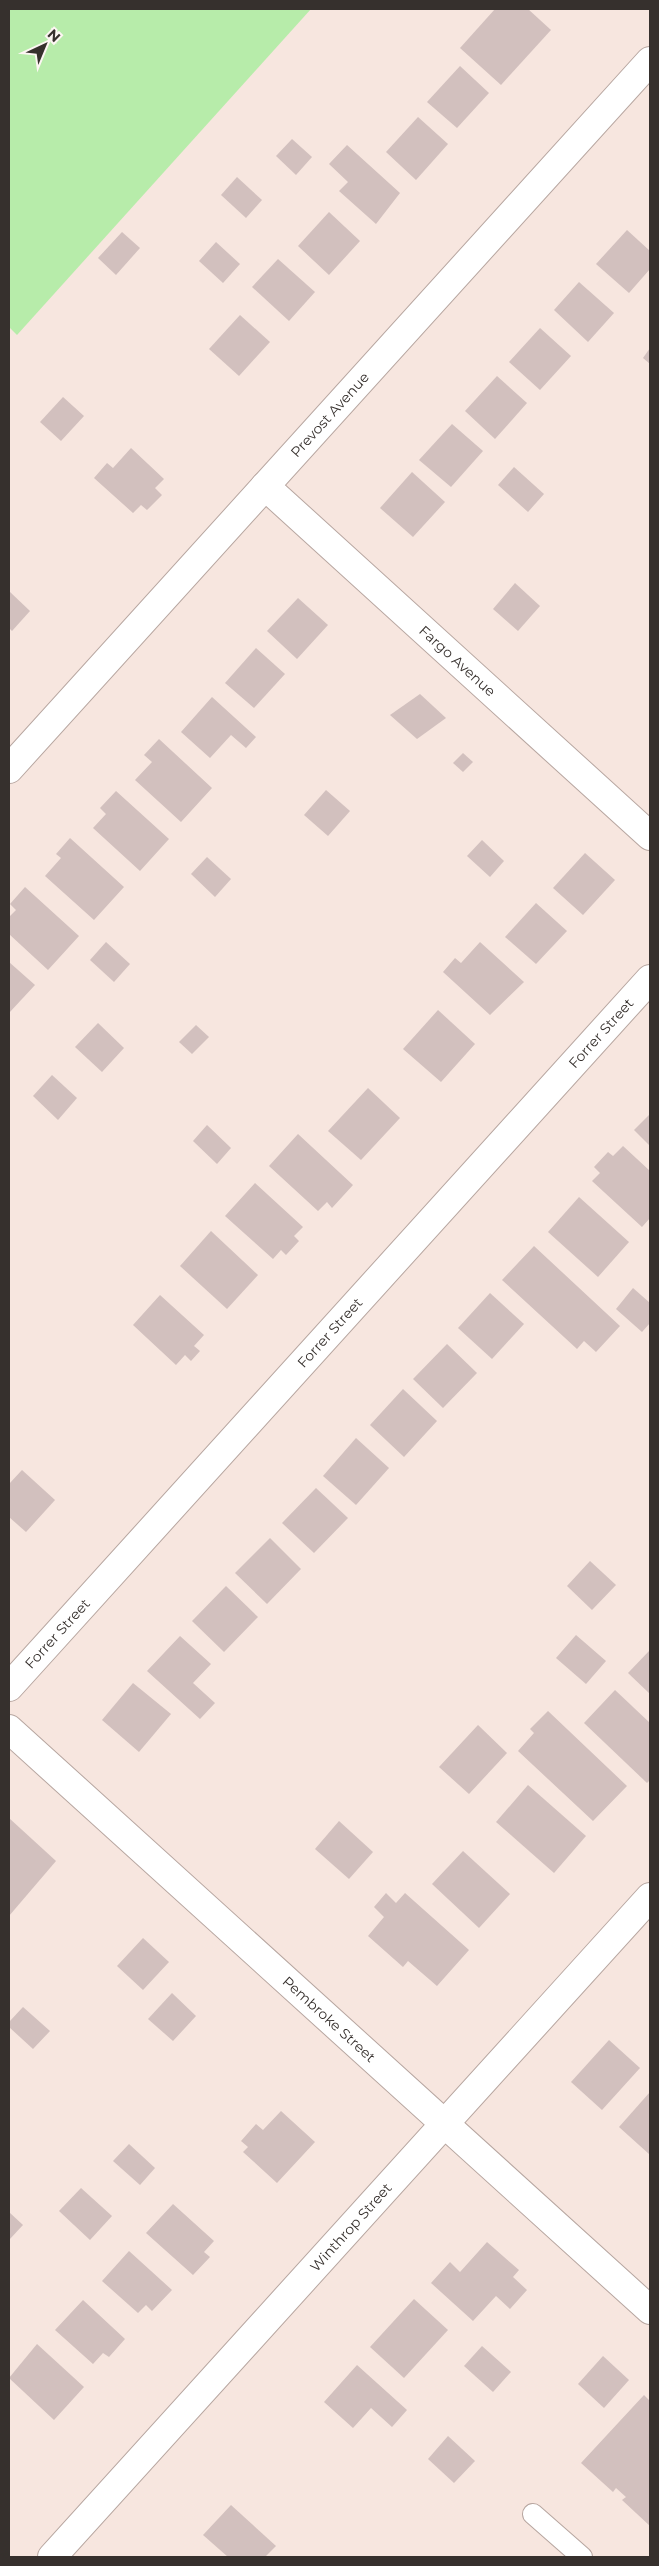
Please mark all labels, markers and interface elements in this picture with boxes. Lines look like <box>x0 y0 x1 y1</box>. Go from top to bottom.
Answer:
north arrow <box>20 20 70 70</box>
text: N <box>44 25 64 46</box>
street label: Prevost Avenue <box>287 368 373 461</box>
street label: Fargo Avenue <box>415 622 499 700</box>
street label: Forrer Street <box>565 994 638 1072</box>
street label: Forrer Street <box>293 1294 366 1371</box>
street label: Forrer Street <box>21 1595 94 1672</box>
street label: Pembroke Street <box>279 1972 380 2066</box>
street label: Winthrop Street <box>306 2179 396 2275</box>

